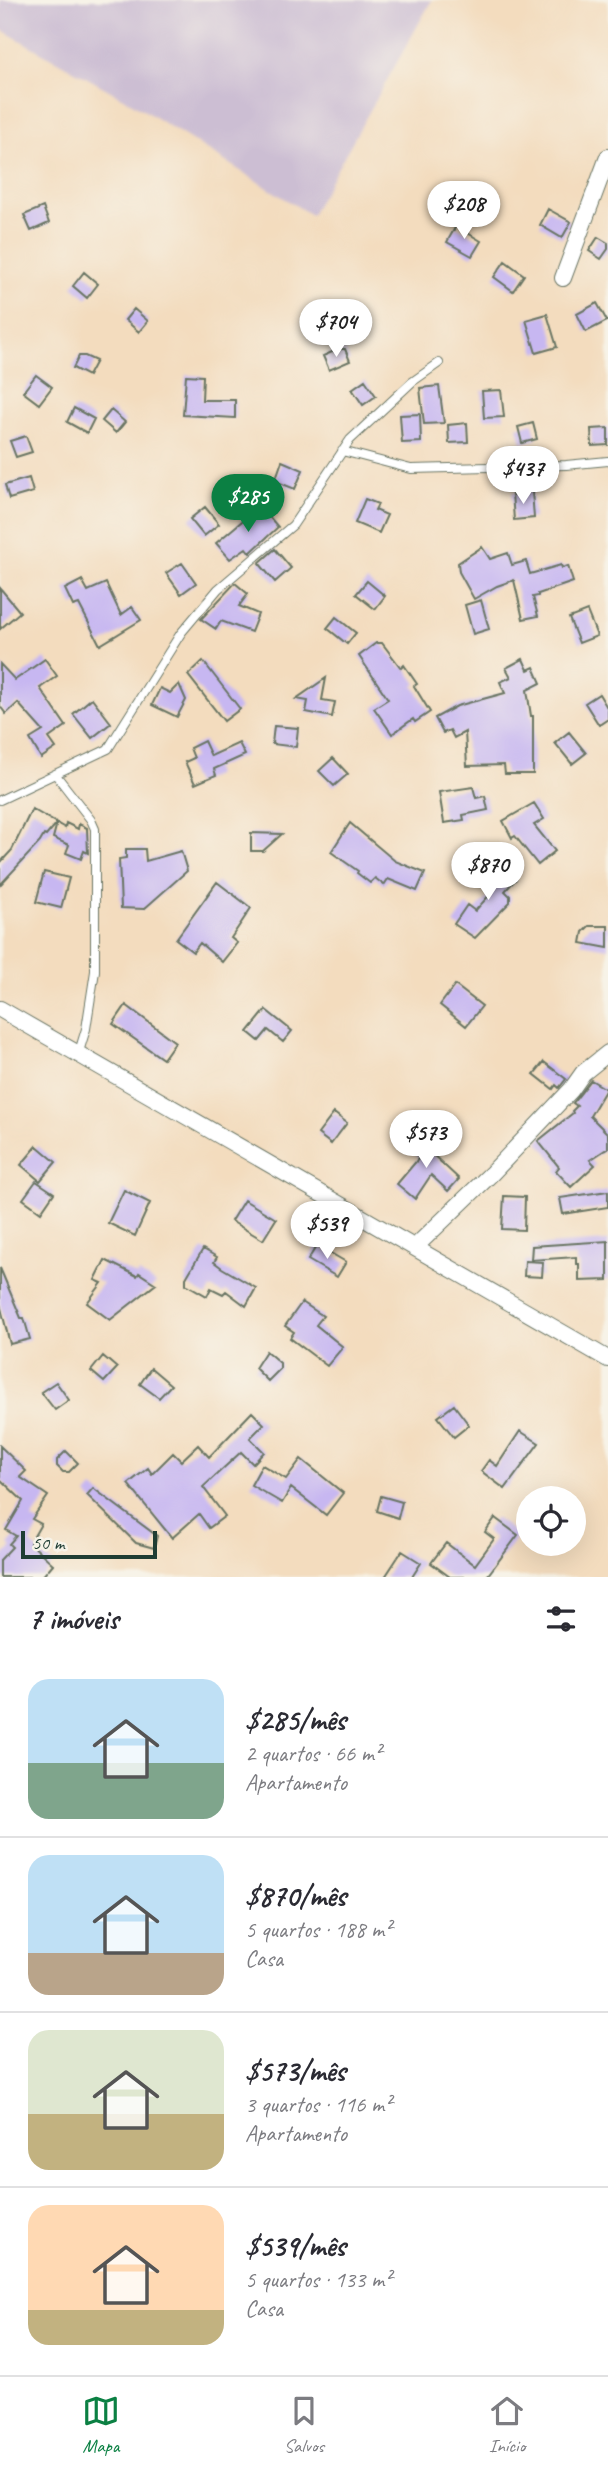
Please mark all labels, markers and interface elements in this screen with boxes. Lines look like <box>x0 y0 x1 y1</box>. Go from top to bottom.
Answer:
pin: $208 <box>423 182 505 241</box>
text: $208 <box>443 189 485 218</box>
pin: $704 <box>295 300 377 359</box>
text: $704 <box>315 307 357 336</box>
pin: $437 <box>482 447 564 506</box>
text: $437 <box>502 454 544 483</box>
pin: $285 <box>207 475 289 534</box>
text: $285 <box>227 482 269 511</box>
pin: $870 <box>447 842 529 902</box>
text: $870 <box>467 850 509 879</box>
pin: $573 <box>385 1110 467 1170</box>
text: $573 <box>406 1118 446 1147</box>
pin: $539 <box>286 1202 368 1261</box>
text: $539 <box>307 1209 347 1238</box>
map controls <box>516 1486 586 1556</box>
button: locate <box>516 1486 586 1556</box>
scale bar <box>21 1528 158 1560</box>
text: 50 m <box>32 1531 64 1555</box>
text: 7 imóveis <box>28 1600 119 1638</box>
icon: filters <box>542 1600 580 1638</box>
text: $285/mês <box>245 1701 346 1739</box>
icon: home <box>84 1707 168 1791</box>
text: 2 quartos · 66 m² <box>245 1739 381 1768</box>
text: Apartamento <box>245 1768 347 1797</box>
text: $870/mês <box>245 1877 346 1915</box>
icon: home <box>84 1883 168 1967</box>
text: 5 quartos · 188 m² <box>245 1915 391 1944</box>
text: Casa <box>245 1944 283 1973</box>
text: $573/mês <box>245 2052 346 2090</box>
icon: home <box>84 2058 168 2142</box>
text: 3 quartos · 116 m² <box>245 2090 391 2119</box>
text: Apartamento <box>245 2119 347 2148</box>
text: $539/mês <box>245 2227 345 2265</box>
icon: home <box>84 2233 168 2317</box>
text: 5 quartos · 133 m² <box>245 2265 391 2294</box>
text: Casa <box>245 2294 283 2323</box>
tab: Mapa <box>82 2392 120 2458</box>
tab: Salvos <box>284 2392 324 2458</box>
tab: Início <box>488 2392 526 2458</box>

